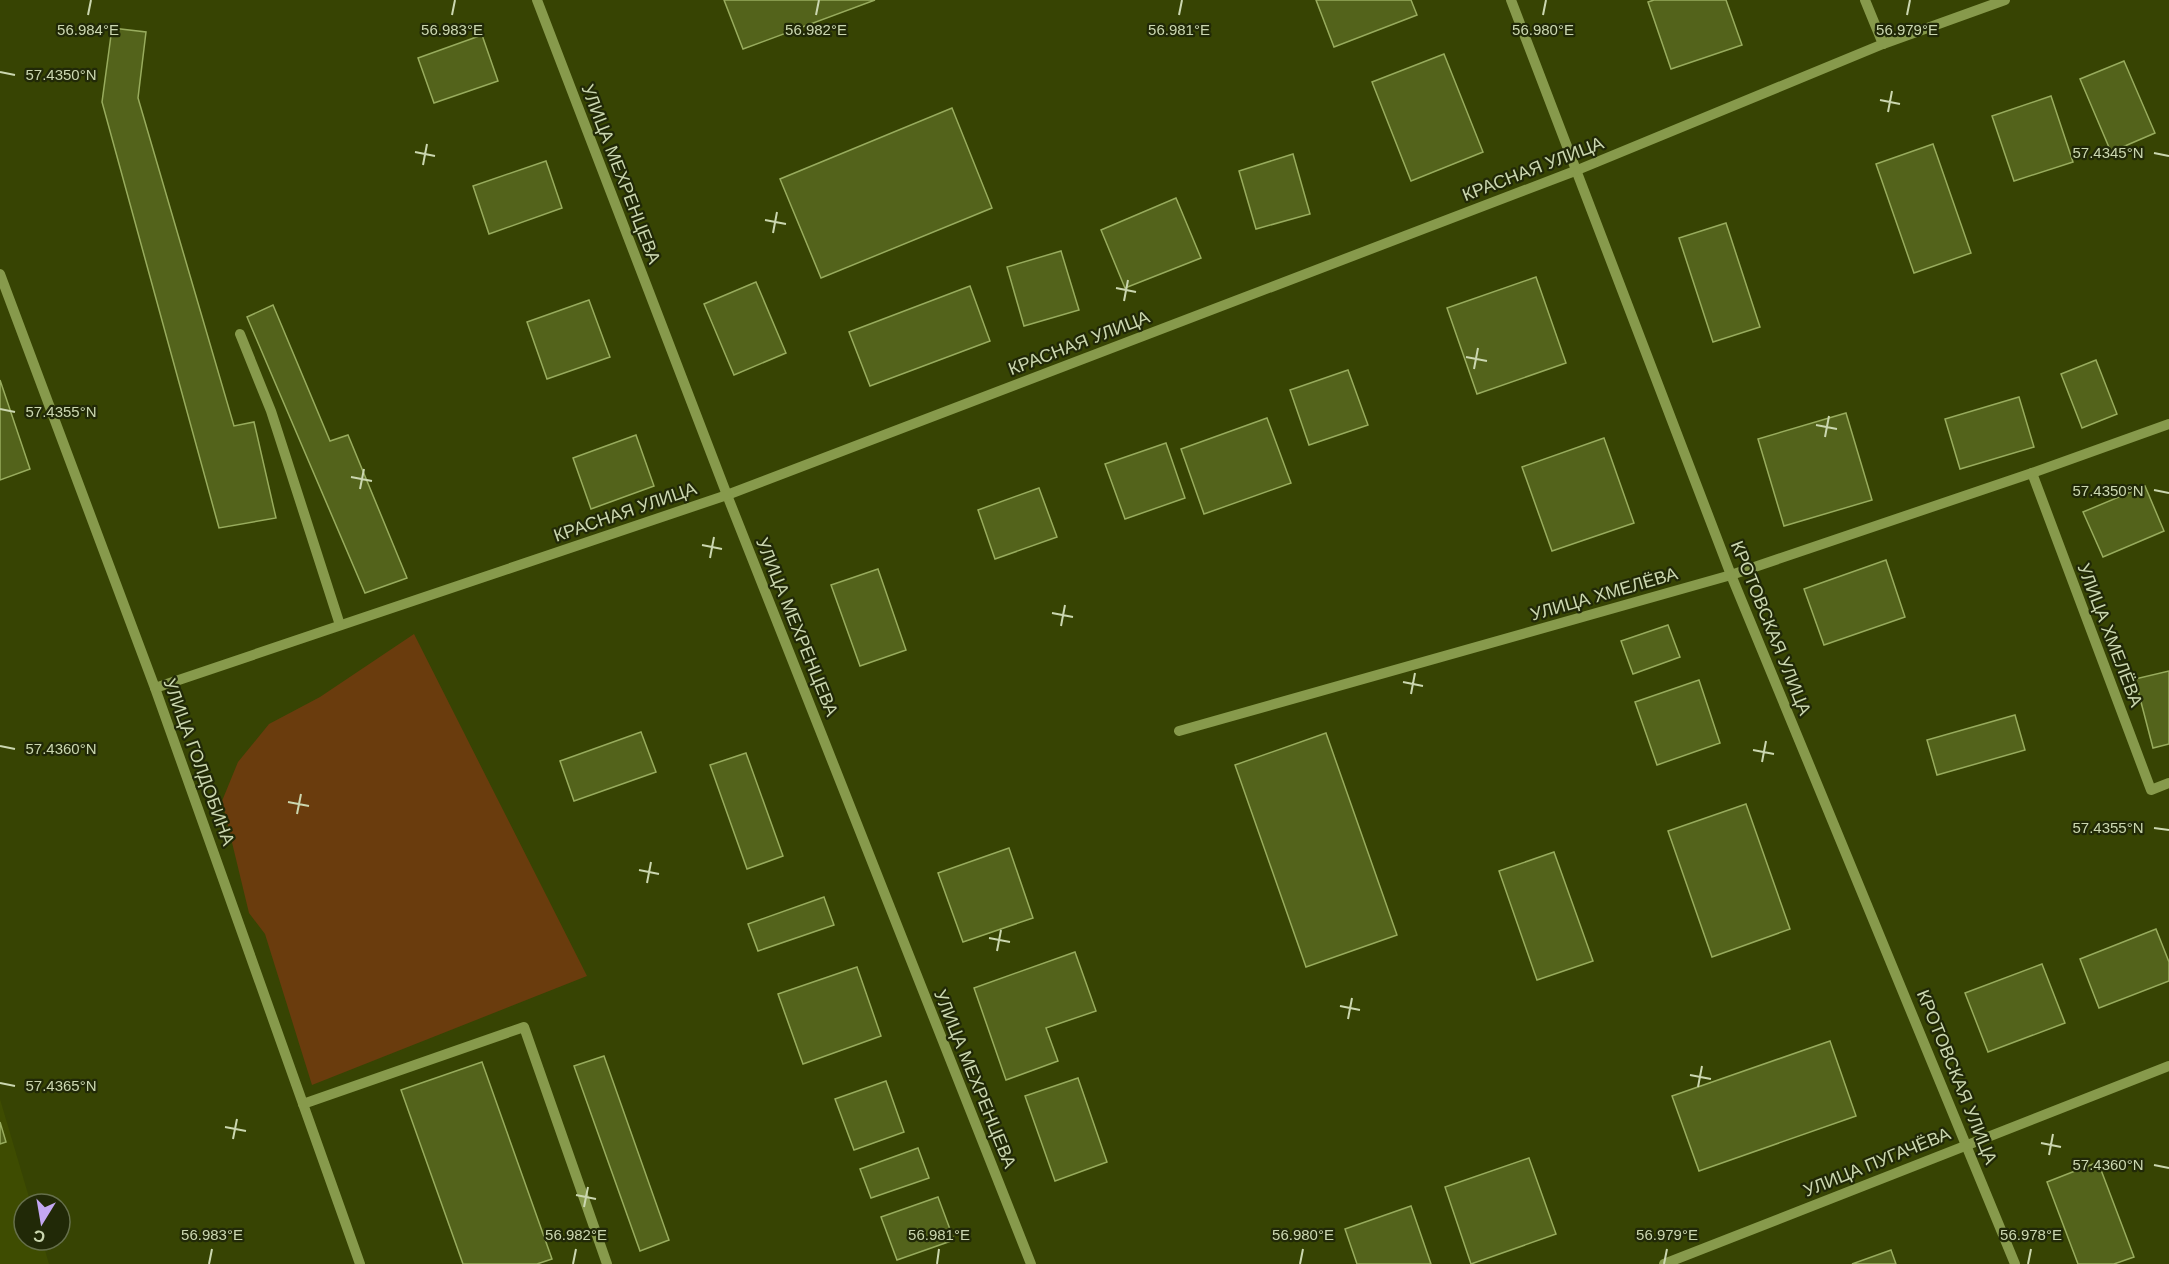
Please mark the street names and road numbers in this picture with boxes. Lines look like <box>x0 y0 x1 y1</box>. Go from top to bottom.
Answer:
street label: УЛИЦА МЕХРЕНЦЕВА <box>577 81 665 267</box>
street label: КРАСНАЯ УЛИЦА <box>1459 133 1607 205</box>
street label: КРАСНАЯ УЛИЦА <box>1005 307 1153 379</box>
street label: КРАСНАЯ УЛИЦА <box>551 478 699 546</box>
street label: УЛИЦА МЕХРЕНЦЕВА <box>752 535 842 719</box>
street label: КРОТОВСКАЯ УЛИЦА <box>1727 538 1815 718</box>
street label: УЛИЦА ХМЕЛЁВА <box>2073 560 2147 710</box>
street label: УЛИЦА ХМЕЛЁВА <box>1528 563 1680 625</box>
street label: УЛИЦА ГОЛДОБИНА <box>159 676 239 848</box>
street label: УЛИЦА МЕХРЕНЦЕВА <box>930 987 1020 1171</box>
street label: КРОТОВСКАЯ УЛИЦА <box>1913 987 2001 1167</box>
street label: УЛИЦА ПУГАЧЁВА <box>1801 1123 1953 1201</box>

